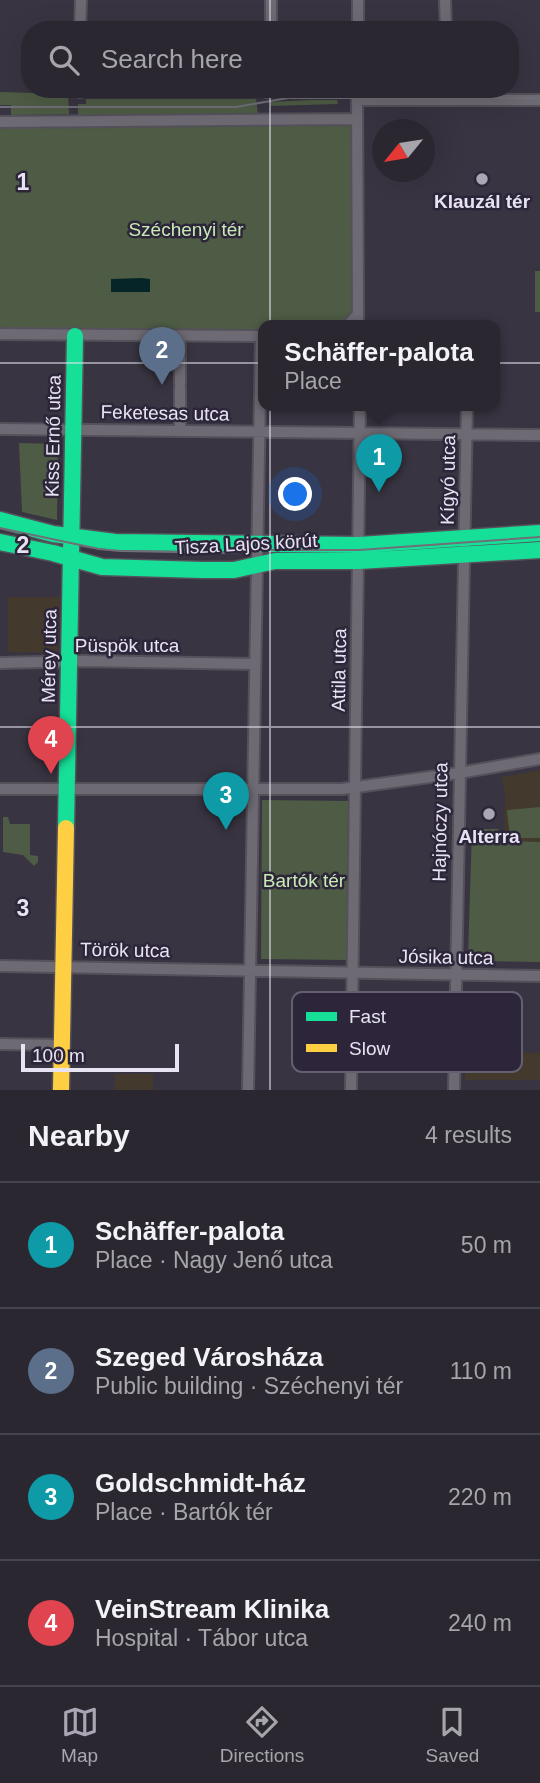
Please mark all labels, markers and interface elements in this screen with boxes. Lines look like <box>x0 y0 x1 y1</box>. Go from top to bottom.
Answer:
search box <box>21 21 519 98</box>
icon: search <box>45 41 83 79</box>
text: Search here <box>101 44 243 74</box>
north arrow <box>372 119 435 182</box>
text: 1 <box>17 169 30 195</box>
marker: Klauzál tér <box>474 171 490 187</box>
place label: Klauzál tér <box>434 191 531 212</box>
park label: Széchenyi tér <box>128 219 244 240</box>
popup <box>258 320 500 411</box>
pin: 2 <box>139 327 185 385</box>
text: Schäffer-palota <box>284 337 474 367</box>
text: Place <box>284 368 342 394</box>
street label: Kiss Ernő utca <box>41 374 65 497</box>
street label: Feketesas utca <box>100 401 230 425</box>
pin: 1 <box>356 434 402 492</box>
street label: Kígyó utca <box>437 435 459 525</box>
your location <box>278 477 312 511</box>
street label: Tisza Lajos körút <box>174 530 319 558</box>
text: 2 <box>17 532 29 558</box>
street label: Mérey utca <box>38 608 60 703</box>
street label: Attila utca <box>328 628 350 712</box>
street label: Püspök utca <box>75 635 180 656</box>
pin: 4 <box>28 716 74 774</box>
street label: Hajnóczy utca <box>428 762 452 882</box>
pin: 3 <box>203 772 249 830</box>
marker: Alterra <box>481 806 497 822</box>
place label: Alterra <box>458 826 520 847</box>
park label: Bartók tér <box>263 870 346 891</box>
text: 3 <box>17 895 29 921</box>
street label: Török utca <box>80 939 170 961</box>
street label: Jósika utca <box>398 946 494 968</box>
legend <box>292 992 522 1072</box>
text: Fast <box>349 1006 387 1027</box>
text: Slow <box>349 1038 390 1059</box>
scale bar <box>21 1041 178 1073</box>
text: 100 m <box>32 1045 85 1066</box>
text: Nearby <box>28 1119 130 1152</box>
text: 4 results <box>425 1122 512 1148</box>
text: Schäffer-palota <box>95 1216 284 1246</box>
text: 1 <box>45 1232 57 1258</box>
text: 50 m <box>461 1232 512 1258</box>
text: Place · Nagy Jenő utca <box>95 1247 333 1273</box>
text: Szeged Városháza <box>95 1342 323 1372</box>
text: 2 <box>45 1358 57 1384</box>
text: 110 m <box>450 1358 512 1384</box>
text: Public building · Széchenyi tér <box>95 1373 403 1399</box>
text: Goldschmidt-ház <box>95 1468 306 1498</box>
text: 3 <box>45 1484 57 1510</box>
text: 220 m <box>448 1484 512 1510</box>
text: Place · Bartók tér <box>95 1499 273 1525</box>
text: VeinStream Klinika <box>95 1594 329 1624</box>
text: 4 <box>45 1610 57 1636</box>
text: 240 m <box>448 1610 512 1636</box>
text: Hospital · Tábor utca <box>95 1625 308 1651</box>
tab: Map <box>61 1703 99 1767</box>
tab: Directions <box>220 1703 304 1767</box>
tab: Saved <box>425 1703 479 1767</box>

